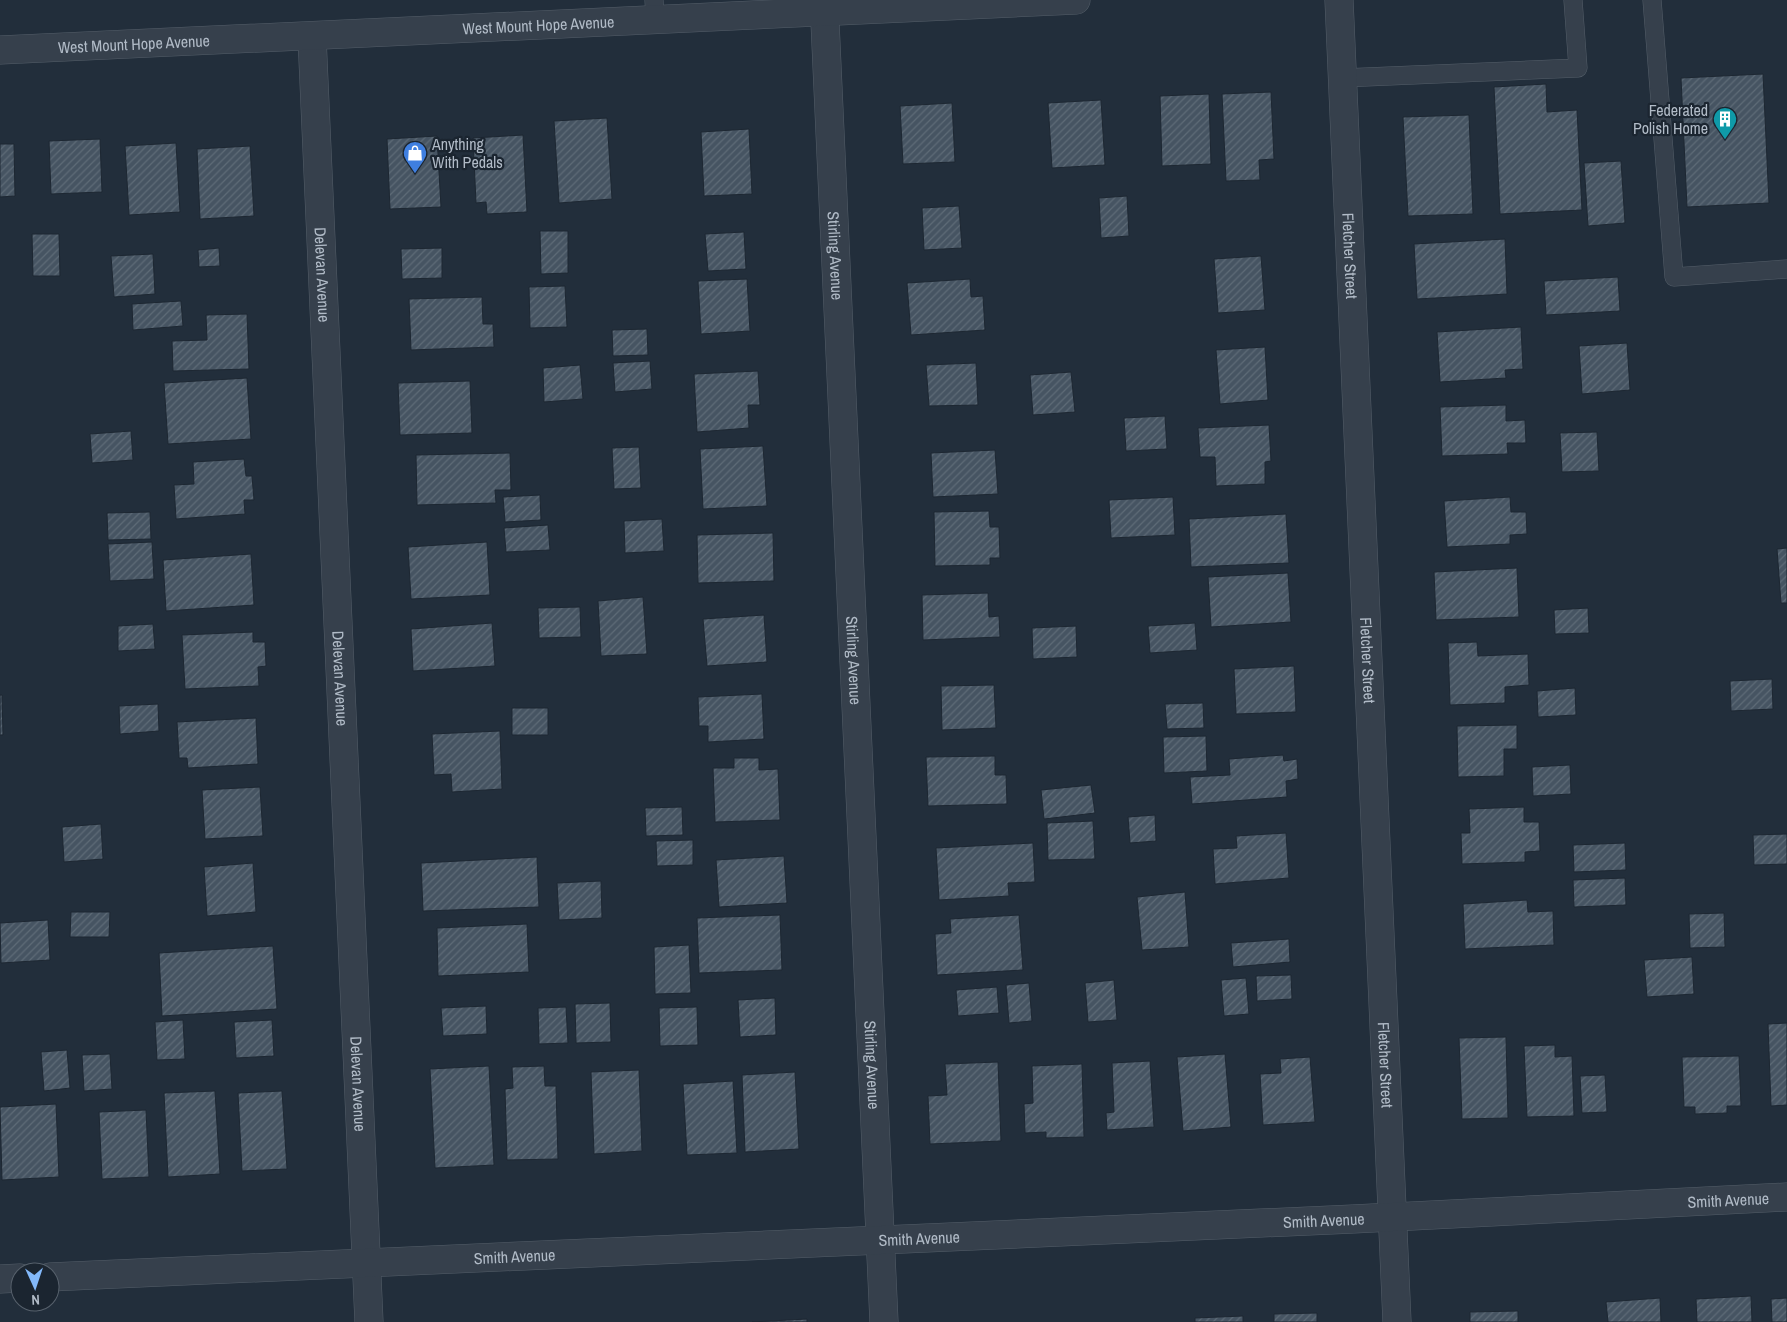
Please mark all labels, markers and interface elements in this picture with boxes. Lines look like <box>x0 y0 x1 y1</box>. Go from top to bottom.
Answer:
street label: West Mount Hope Avenue <box>462 10 615 39</box>
street label: West Mount Hope Avenue <box>57 29 210 58</box>
place label: Federated Polish Home <box>1633 99 1708 139</box>
building icon: Federated Polish Home <box>1712 106 1738 140</box>
place label: Anything With Pedals <box>431 133 503 173</box>
shop icon: Anything With Pedals <box>402 140 428 174</box>
street label: Stirling Avenue <box>823 211 849 301</box>
street label: Fletcher Street <box>1337 212 1363 300</box>
street label: Delevan Avenue <box>309 227 336 323</box>
street label: Stirling Avenue <box>841 615 867 705</box>
street label: Fletcher Street <box>1355 617 1381 704</box>
street label: Delevan Avenue <box>327 630 354 726</box>
street label: Stirling Avenue <box>859 1020 885 1110</box>
street label: Fletcher Street <box>1373 1021 1399 1109</box>
street label: Delevan Avenue <box>345 1036 372 1132</box>
street label: Smith Avenue <box>1687 1187 1769 1213</box>
street label: Smith Avenue <box>1283 1207 1365 1233</box>
street label: Smith Avenue <box>878 1226 960 1251</box>
street label: Smith Avenue <box>473 1244 556 1269</box>
north arrow <box>10 1262 60 1312</box>
text: N <box>31 1291 40 1309</box>

